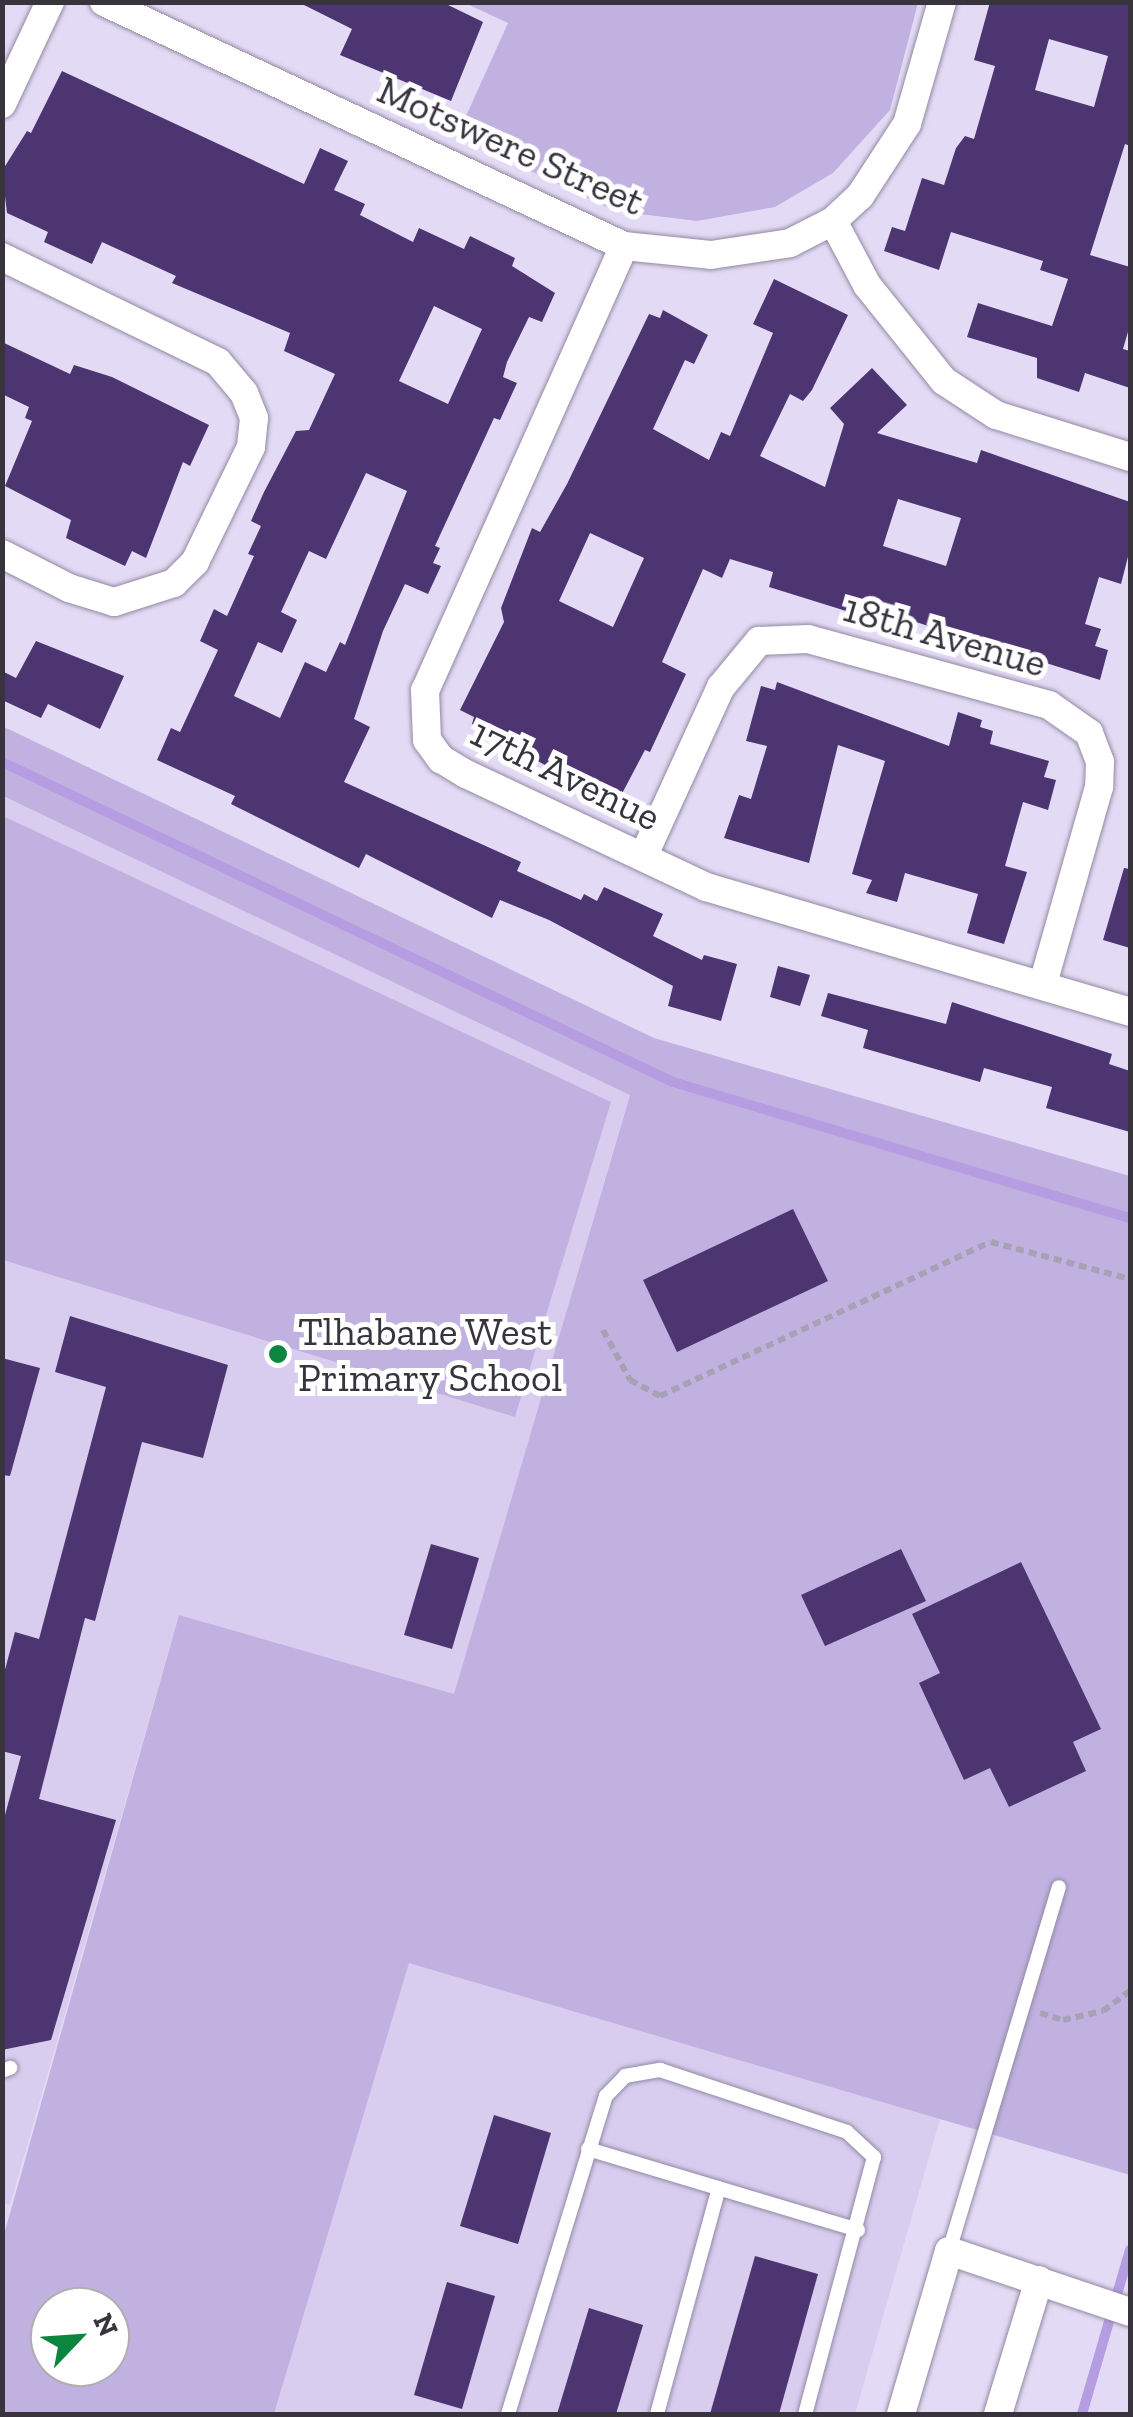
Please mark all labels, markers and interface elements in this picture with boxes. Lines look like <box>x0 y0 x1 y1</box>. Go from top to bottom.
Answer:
street label: Motswere Street <box>370 65 652 225</box>
street label: 18th Avenue <box>837 583 1053 687</box>
street label: 17th Avenue <box>463 707 669 841</box>
place label: Tlhabane West Primary School <box>298 1307 563 1401</box>
marker: Tlhabane West Primary School <box>267 1343 289 1365</box>
north arrow <box>30 2287 130 2387</box>
text: N <box>86 2308 125 2342</box>

